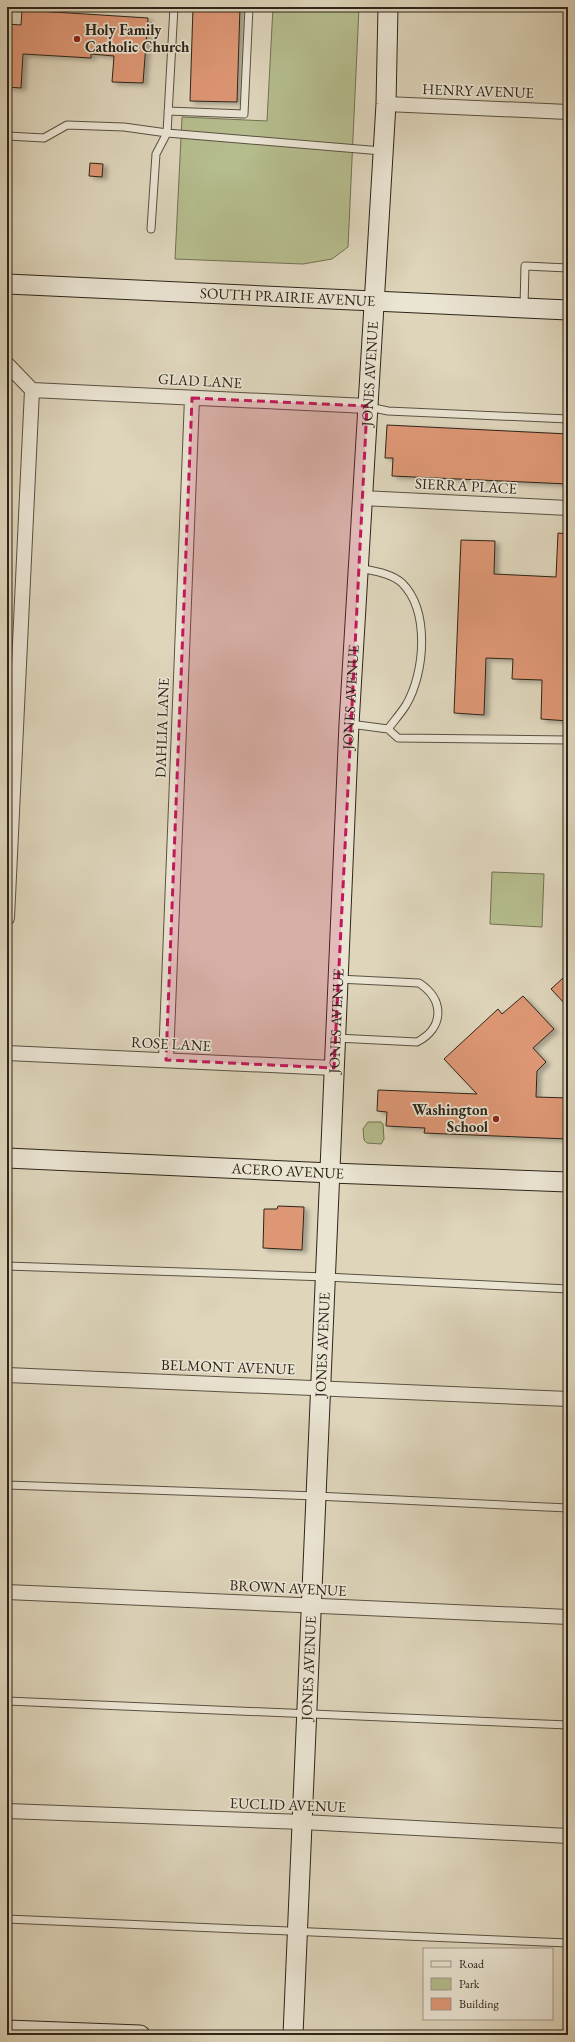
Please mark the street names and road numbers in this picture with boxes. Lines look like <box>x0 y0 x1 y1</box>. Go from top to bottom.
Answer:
street label: HENRY AVENUE <box>422 79 535 102</box>
street label: SOUTH PRAIRIE AVENUE <box>200 283 376 310</box>
street label: JONES AVENUE <box>357 320 382 429</box>
street label: GLAD LANE <box>158 369 243 392</box>
street label: SIERRA PLACE <box>415 473 518 498</box>
street label: JONES AVENUE <box>338 644 363 752</box>
street label: DAHLIA LANE <box>150 677 173 778</box>
street label: JONES AVENUE <box>324 967 348 1076</box>
street label: ROSE LANE <box>131 1032 212 1055</box>
street label: ACERO AVENUE <box>230 1158 345 1183</box>
street label: JONES AVENUE <box>310 1291 334 1400</box>
street label: BELMONT AVENUE <box>161 1355 296 1378</box>
street label: BROWN AVENUE <box>229 1575 348 1600</box>
street label: JONES AVENUE <box>296 1615 320 1723</box>
street label: EUCLID AVENUE <box>229 1793 347 1816</box>

